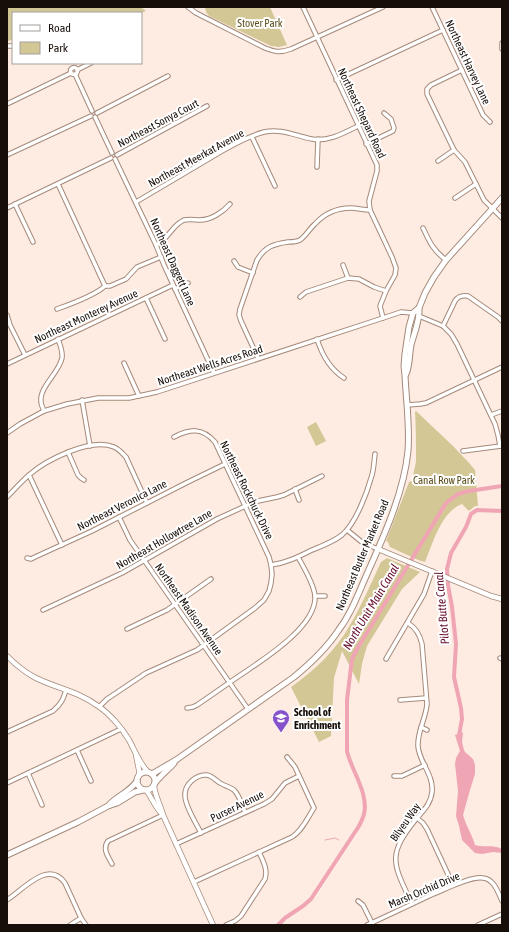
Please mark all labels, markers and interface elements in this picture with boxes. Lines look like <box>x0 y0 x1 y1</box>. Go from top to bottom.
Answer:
legend <box>12 12 142 64</box>
park label: Stover Park <box>237 17 283 29</box>
street label: Northeast Harvey Lane <box>443 18 493 106</box>
text: Road <box>48 21 71 35</box>
text: Park <box>48 41 69 55</box>
street label: Northeast Shepard Road <box>336 66 388 160</box>
street label: Northeast Sonya Court <box>116 97 200 149</box>
street label: Northeast Meerkat Avenue <box>146 127 246 189</box>
street label: Northeast Daggett Lane <box>148 216 198 308</box>
street label: Northeast Monterey Avenue <box>32 287 140 345</box>
street label: Northeast Wells Acres Road <box>156 342 264 388</box>
street label: Northeast Rockchuck Drive <box>218 439 276 541</box>
park label: Canal Row Park <box>413 474 475 486</box>
street label: Northeast Veronica Lane <box>75 477 169 533</box>
street label: Northeast Butler Market Road <box>333 498 391 612</box>
street label: Northeast Hollowtree Lane <box>114 507 214 571</box>
street label: Northeast Madison Avenue <box>153 561 225 657</box>
water label: North Unit Main Canal <box>340 562 402 652</box>
water label: Pilot Butte Canal <box>432 571 452 645</box>
place label: School of Enrichment <box>294 706 341 731</box>
school or university icon: School of Enrichment <box>271 708 291 733</box>
street label: Purser Avenue <box>208 788 266 824</box>
street label: Bilyeu Way <box>387 800 423 843</box>
street label: Marsh Orchid Drive <box>387 870 461 910</box>

